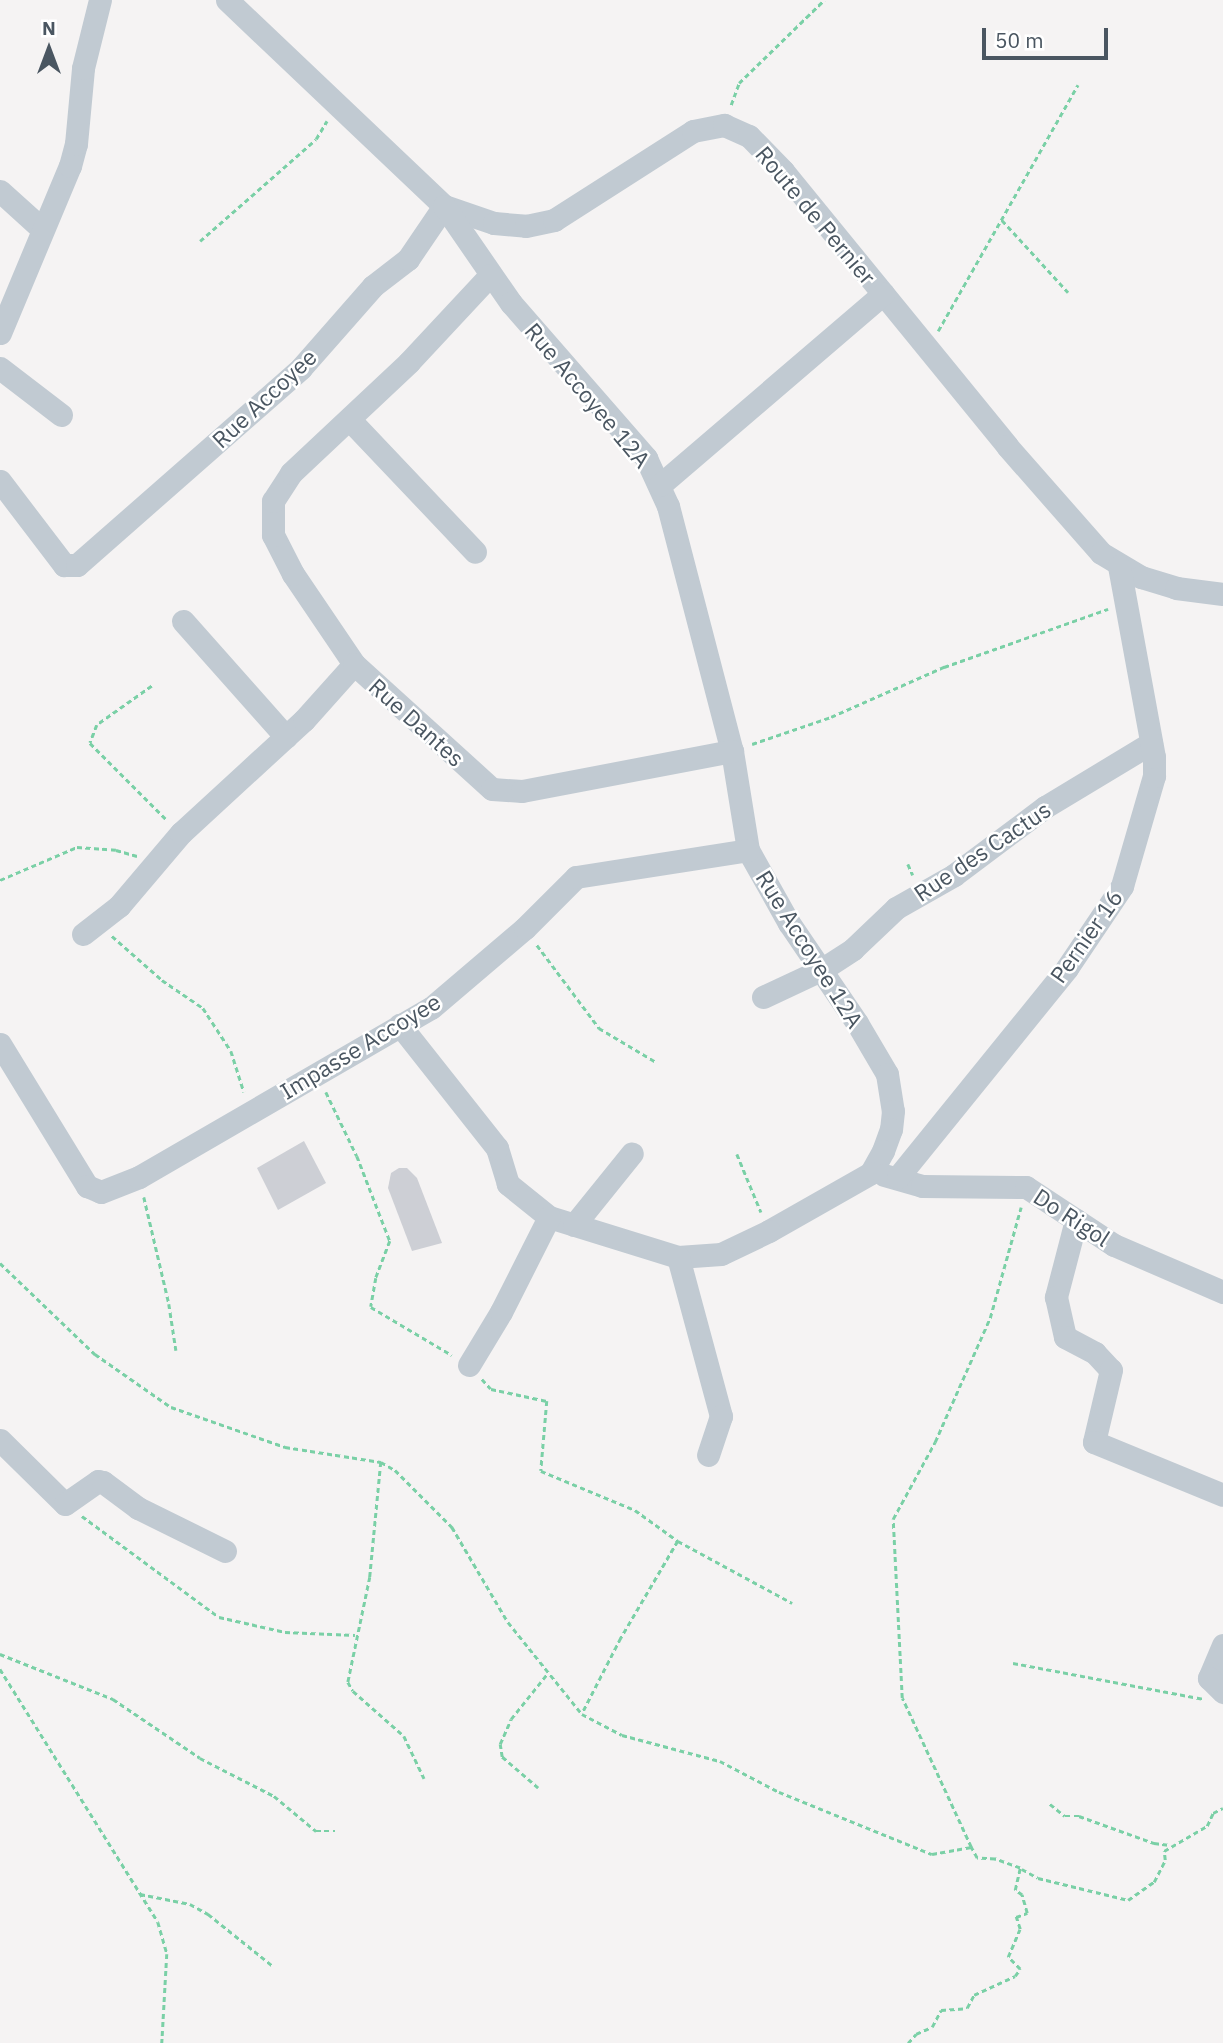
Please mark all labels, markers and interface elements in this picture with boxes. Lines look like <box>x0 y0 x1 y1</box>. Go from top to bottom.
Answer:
north arrow <box>14 14 84 84</box>
scale bar <box>985 14 1111 58</box>
text: N <box>42 16 56 40</box>
text: 50 m <box>995 26 1044 54</box>
street label: Route de Pernier <box>750 140 882 290</box>
street label: Rue Accoyee 12A <box>519 317 657 473</box>
street label: Rue Accoyee <box>206 343 322 453</box>
street label: Rue Dantes <box>364 672 470 772</box>
street label: Rue des Cactus <box>908 795 1056 907</box>
street label: Rue Accoyee 12A <box>750 865 870 1033</box>
street label: Pernier 16 <box>1044 884 1128 988</box>
street label: Impasse Accoyee <box>275 987 445 1105</box>
street label: Do Rigol <box>1029 1182 1115 1252</box>

